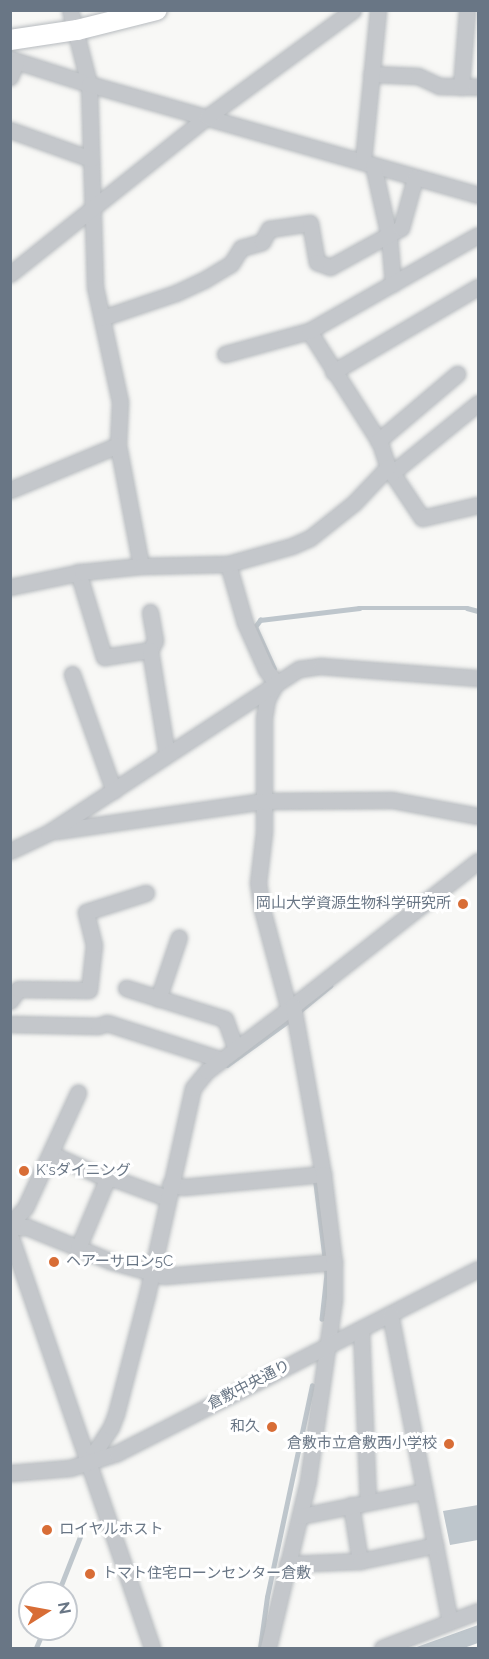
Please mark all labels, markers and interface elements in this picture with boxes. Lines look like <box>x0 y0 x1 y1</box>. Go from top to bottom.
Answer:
place label: 岡山大学資源生物科学研究所 <box>256 895 451 913</box>
marker: 岡山大学資源生物科学研究所 <box>456 897 470 911</box>
place label: K'sダイニング <box>36 1162 131 1180</box>
marker: K'sダイニング <box>17 1164 31 1178</box>
place label: ヘアーサロン5C <box>66 1253 174 1271</box>
marker: ヘアーサロン5C <box>47 1255 61 1269</box>
street label: 倉敷中央通り <box>205 1357 293 1413</box>
place label: 和久 <box>230 1418 260 1436</box>
marker: 和久 <box>265 1420 279 1434</box>
place label: 倉敷市立倉敷西小学校 <box>287 1435 437 1453</box>
marker: 倉敷市立倉敷西小学校 <box>442 1437 456 1451</box>
place label: ロイヤルホスト <box>59 1521 164 1539</box>
marker: ロイヤルホスト <box>40 1523 54 1537</box>
place label: トマト住宅ローンセンター倉敷 <box>102 1565 312 1583</box>
marker: トマト住宅ローンセンター倉敷 <box>83 1567 97 1581</box>
north arrow <box>18 1581 78 1641</box>
text: N <box>54 1600 75 1616</box>

